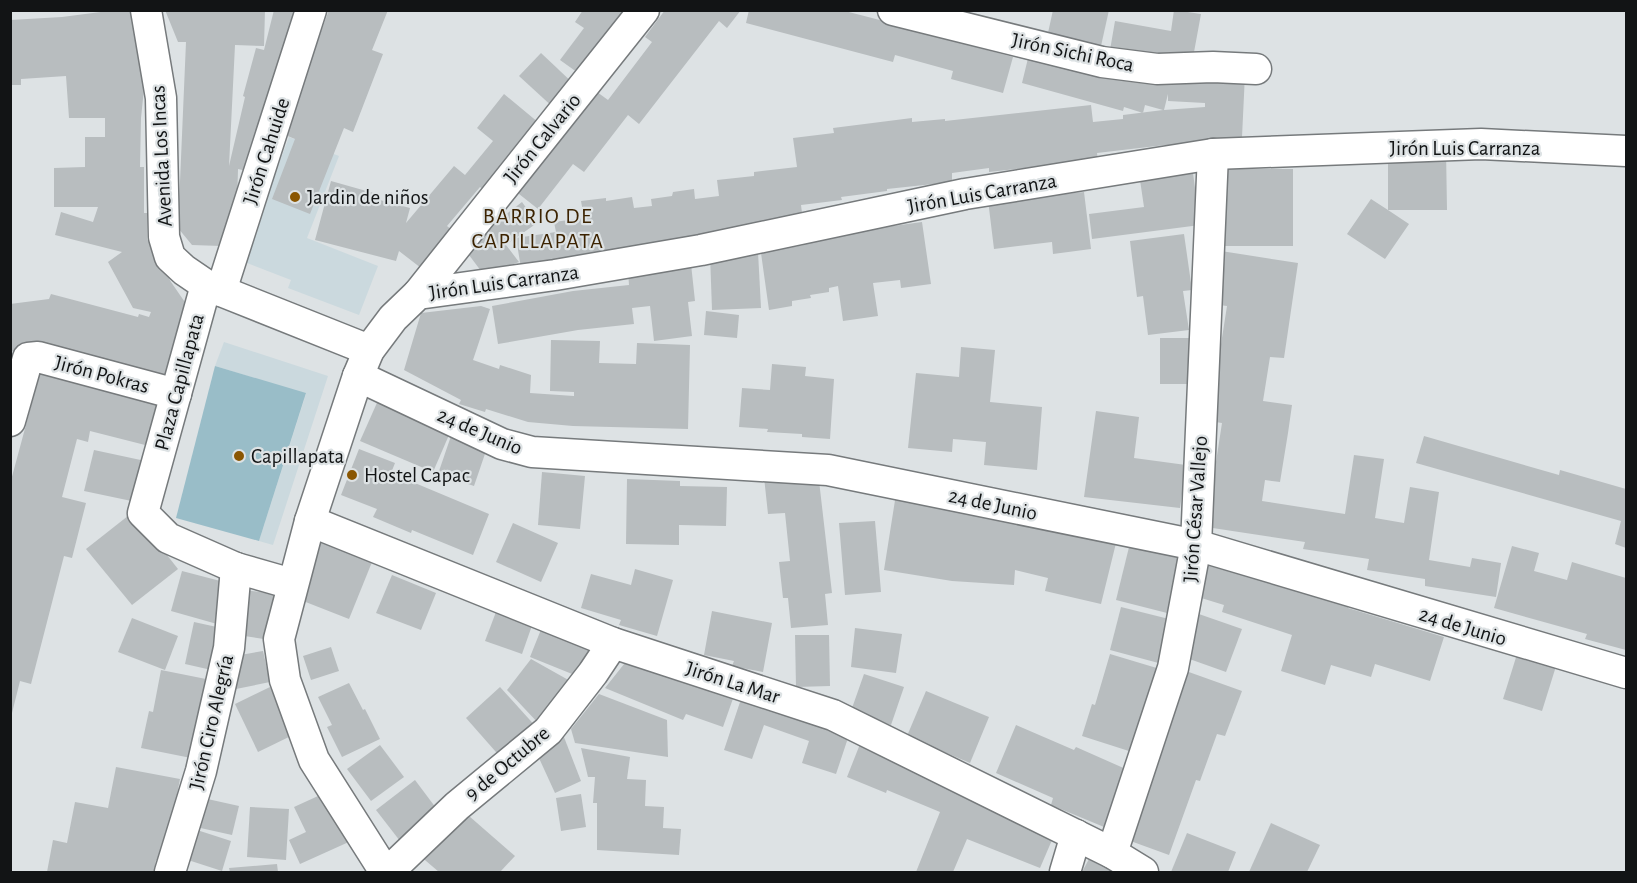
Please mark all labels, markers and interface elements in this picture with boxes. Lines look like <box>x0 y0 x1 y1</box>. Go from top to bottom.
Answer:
street label: Jirón Sichi Roca <box>1010 29 1136 76</box>
street label: Avenida Los Incas <box>147 85 176 227</box>
street label: Jirón Calvario <box>500 89 585 187</box>
street label: Jirón Cahuide <box>239 95 294 207</box>
street label: Jirón Luis Carranza <box>1390 138 1541 159</box>
street label: Jirón Luis Carranza <box>906 170 1059 217</box>
place label: Jardin de niños <box>307 187 428 208</box>
marker: Jardin de niños <box>288 190 302 204</box>
district label: BARRIO DE CAPILLAPATA <box>471 205 605 252</box>
street label: Jirón Luis Carranza <box>428 262 581 303</box>
street label: Plaza Capillapata <box>151 311 208 453</box>
street label: Jirón Pokras <box>52 352 151 397</box>
street label: 24 de Junio <box>434 404 525 459</box>
street label: Jirón César Vallejo <box>1180 435 1211 583</box>
place label: Capillapata <box>251 446 345 467</box>
marker: Capillapata <box>232 449 246 463</box>
place label: Hostel Capac <box>364 465 470 486</box>
marker: Hostel Capac <box>345 468 359 482</box>
street label: 24 de Junio <box>947 485 1039 524</box>
street label: 24 de Junio <box>1417 603 1509 650</box>
street label: Jirón Ciro Alegría <box>186 652 237 792</box>
street label: Jirón La Mar <box>683 657 783 708</box>
street label: 9 de Octubre <box>461 722 554 805</box>

